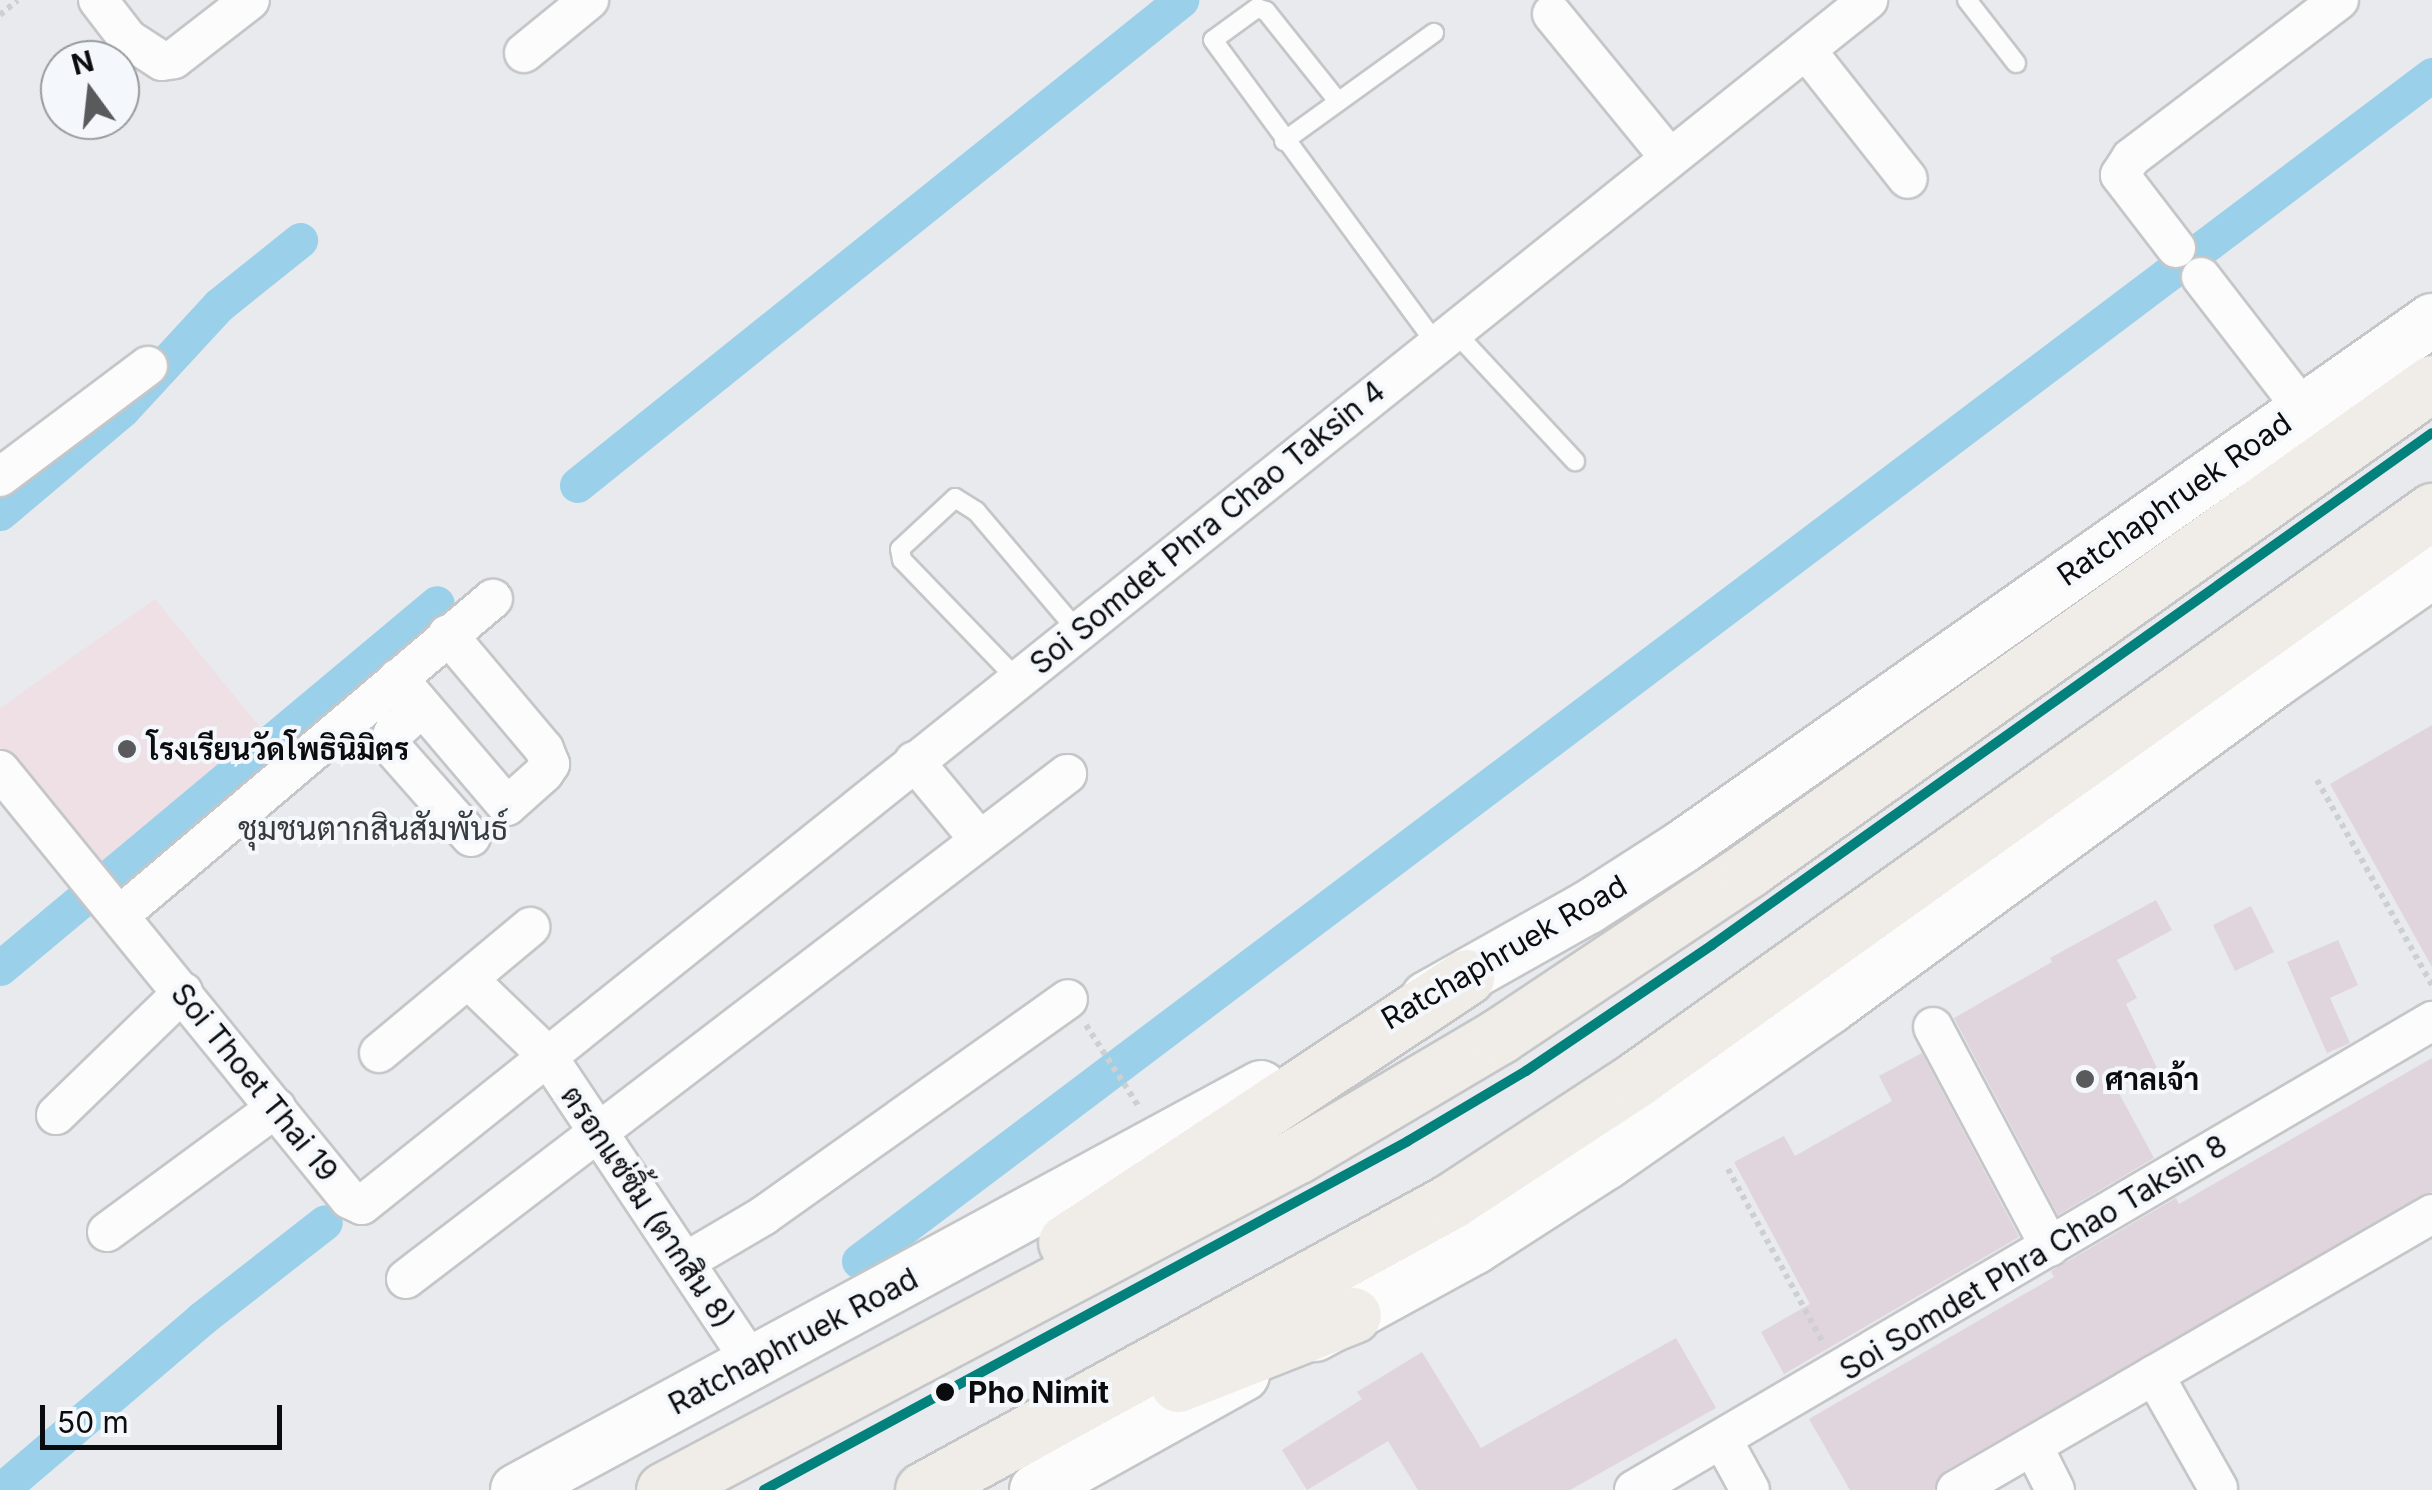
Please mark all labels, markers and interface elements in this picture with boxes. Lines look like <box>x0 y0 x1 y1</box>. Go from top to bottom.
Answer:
north arrow <box>40 40 140 140</box>
text: N <box>68 44 97 82</box>
street label: Soi Somdet Phra Chao Taksin 4 <box>1022 373 1392 681</box>
street label: Ratchaphruek Road <box>2050 405 2298 593</box>
place label: โรงเรียนวัดโพธินิมิตร <box>147 731 409 767</box>
marker: โรงเรียนวัดโพธินิมิตร <box>116 738 138 760</box>
district label: ชุมชนตากสินสัมพันธ์ <box>238 810 508 848</box>
street label: Ratchaphruek Road <box>1375 867 1633 1037</box>
street label: Soi Thoet Thai 19 <box>164 976 346 1188</box>
place label: ศาลเจ้า <box>2105 1061 2199 1097</box>
marker: ศาลเจ้า <box>2074 1068 2096 1090</box>
street label: ตรอกแซ่ซิ้ม (ตากสิน 8) <box>554 1079 742 1335</box>
street label: Soi Somdet Phra Chao Taksin 8 <box>1833 1127 2233 1387</box>
street label: Ratchaphruek Road <box>662 1260 924 1422</box>
place label: Pho Nimit <box>968 1374 1109 1410</box>
marker: Pho Nimit <box>932 1379 958 1405</box>
scale bar <box>45 1385 288 1447</box>
text: 50 m <box>57 1404 129 1440</box>

